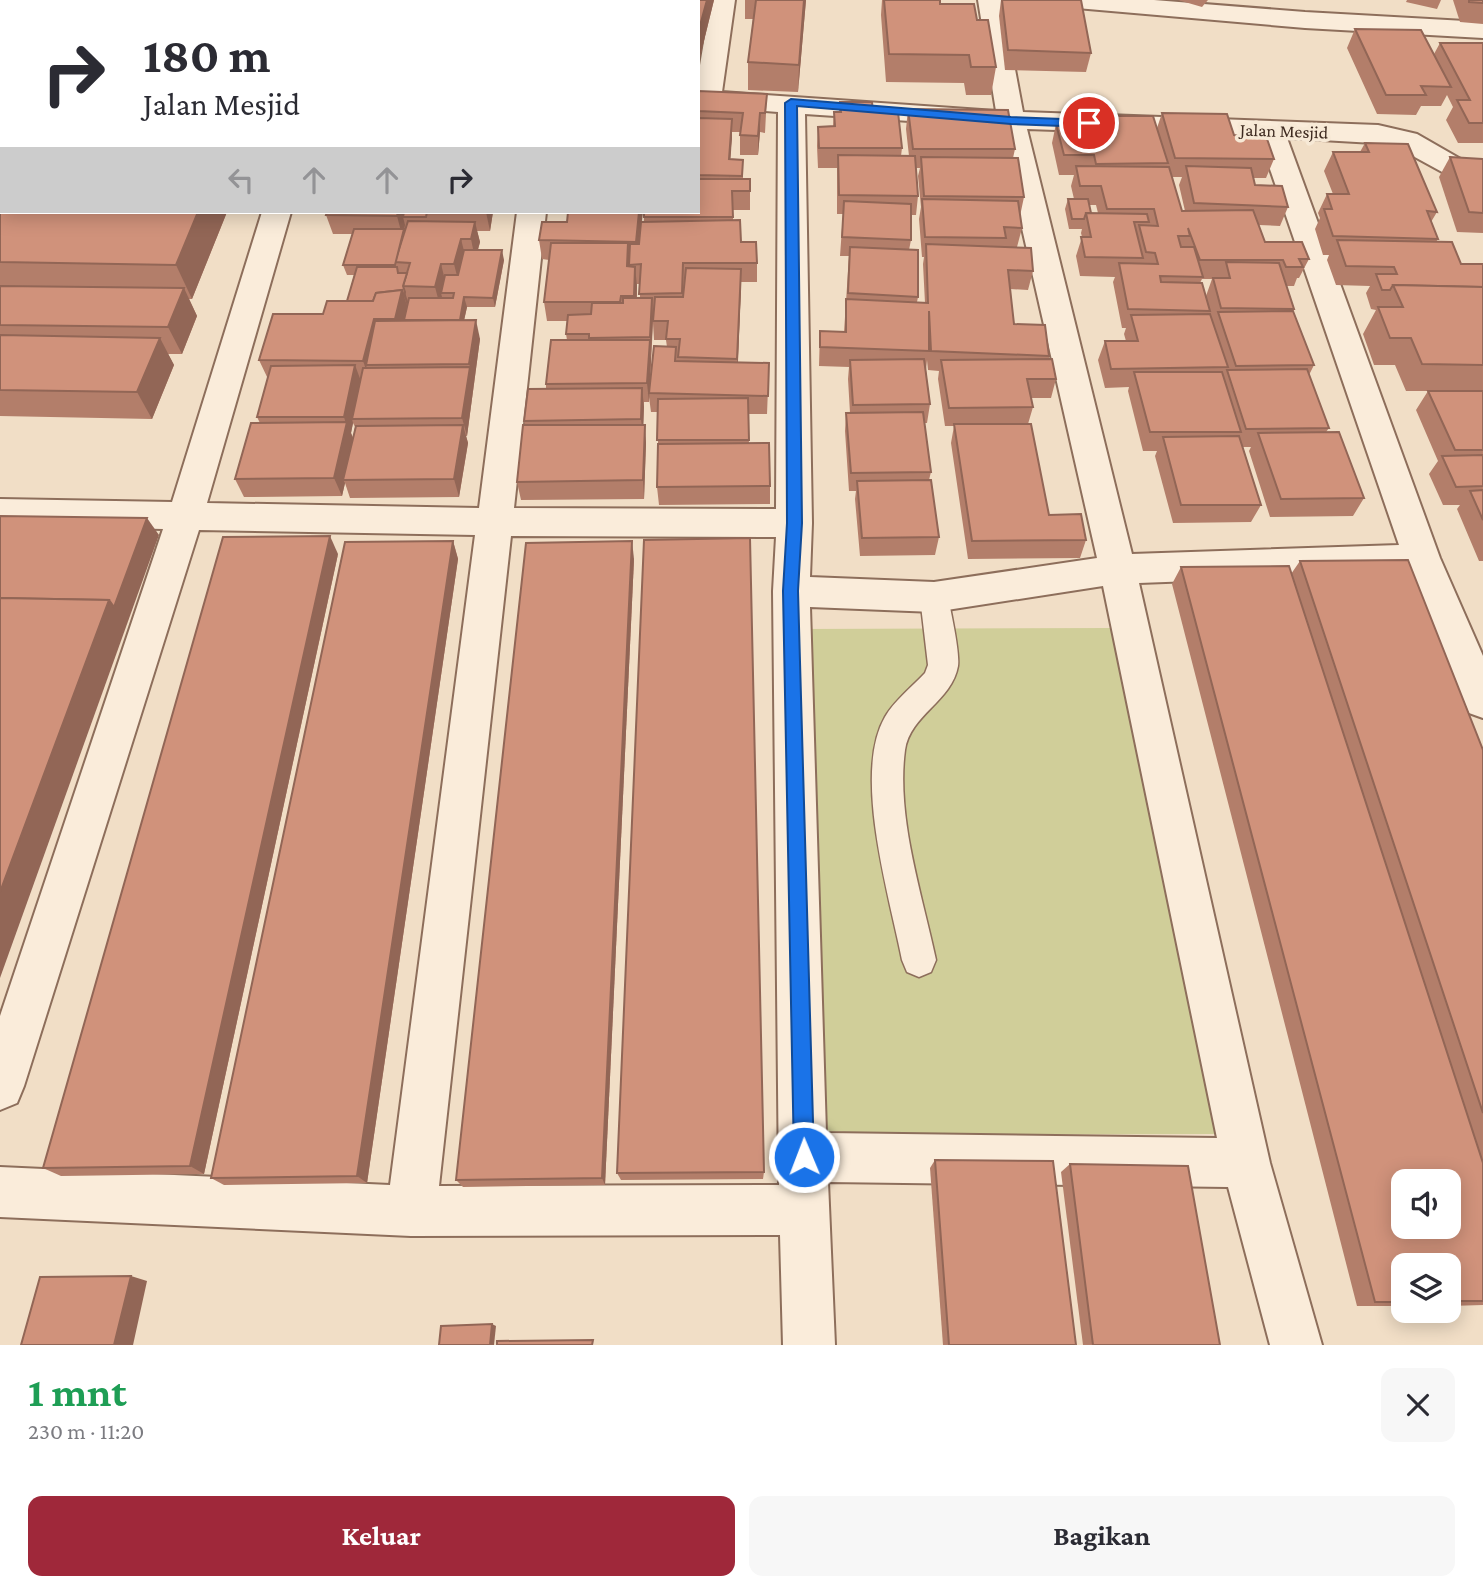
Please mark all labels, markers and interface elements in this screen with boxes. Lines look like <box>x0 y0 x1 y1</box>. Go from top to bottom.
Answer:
icon: right <box>28 28 119 119</box>
text: 180 m <box>143 28 271 83</box>
text: Jalan Mesjid <box>143 86 300 122</box>
pin <box>1059 93 1119 153</box>
icon: arrive <box>1070 104 1108 142</box>
street label: Jalan Mesjid <box>1237 119 1329 144</box>
icon: left <box>222 161 260 199</box>
icon: ahead <box>295 161 333 199</box>
icon: ahead <box>368 161 406 199</box>
icon: right <box>441 161 479 199</box>
position arrow <box>767 1120 841 1194</box>
map controls <box>1391 1169 1461 1323</box>
button: sound <box>1391 1169 1461 1239</box>
button: layers <box>1391 1253 1461 1323</box>
text: 1 mnt <box>28 1368 127 1415</box>
button: close <box>1381 1368 1455 1442</box>
text: 230 m · 11:20 <box>28 1418 144 1444</box>
button: Keluar <box>28 1496 735 1576</box>
button: Bagikan <box>749 1496 1455 1576</box>

